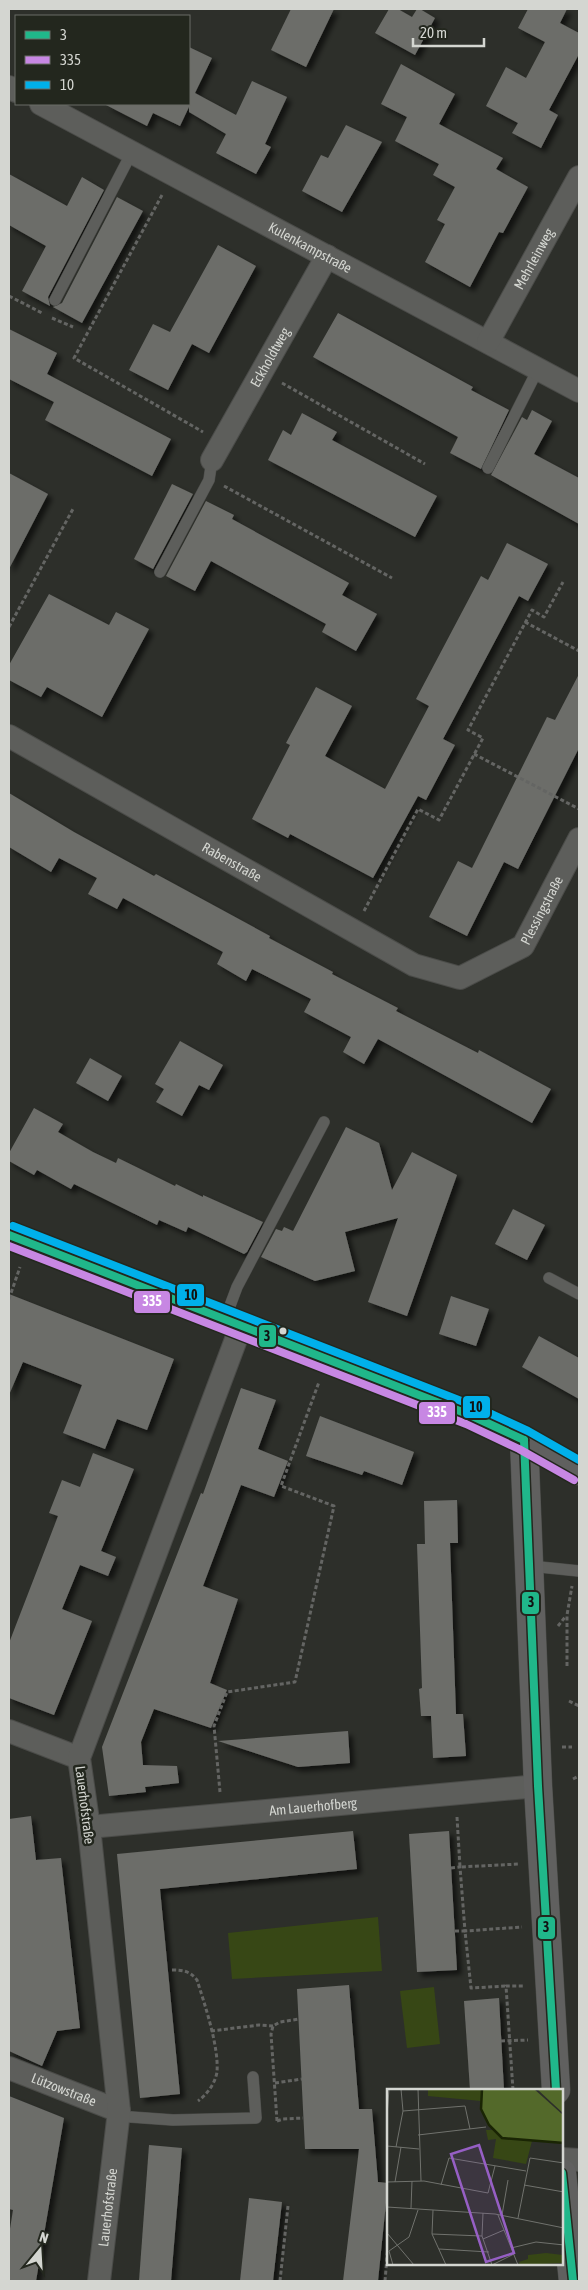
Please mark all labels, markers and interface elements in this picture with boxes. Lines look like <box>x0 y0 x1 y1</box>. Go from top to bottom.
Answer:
legend <box>15 15 190 105</box>
scale bar <box>413 15 484 47</box>
text: 20 m <box>420 24 447 41</box>
text: 3 <box>60 26 67 43</box>
text: 335 <box>60 51 81 68</box>
text: 10 <box>60 76 74 93</box>
street label: Kulenkampstraße <box>266 219 354 276</box>
street label: Mehrleinweg <box>511 225 557 292</box>
street label: Eckholdtweg <box>247 325 293 390</box>
street label: Rabenstraße <box>199 839 264 885</box>
street label: Plessingstraße <box>517 873 566 947</box>
line badge: 10 <box>176 1283 205 1307</box>
text: 10 <box>184 1287 198 1303</box>
line badge: 335 <box>133 1290 171 1314</box>
text: 335 <box>142 1293 162 1309</box>
line badge: 3 <box>258 1324 277 1348</box>
unlabelled marker <box>278 1326 288 1336</box>
text: 3 <box>264 1328 270 1344</box>
line badge: 10 <box>462 1395 491 1419</box>
text: 10 <box>469 1399 483 1415</box>
line badge: 335 <box>418 1401 456 1425</box>
text: 335 <box>427 1404 447 1420</box>
line badge: 3 <box>521 1591 540 1615</box>
text: 3 <box>528 1594 534 1610</box>
street label: Lauerhofstraße <box>72 1765 98 1845</box>
street label: Am Lauerhofberg <box>268 1795 358 1819</box>
line badge: 3 <box>537 1916 556 1940</box>
text: 3 <box>543 1919 549 1935</box>
street label: Lützowstraße <box>29 2070 99 2109</box>
inset map <box>387 2089 563 2265</box>
street label: Lauerhofstraße <box>95 2167 120 2248</box>
north arrow <box>15 2225 65 2275</box>
text: N <box>38 2229 50 2247</box>

